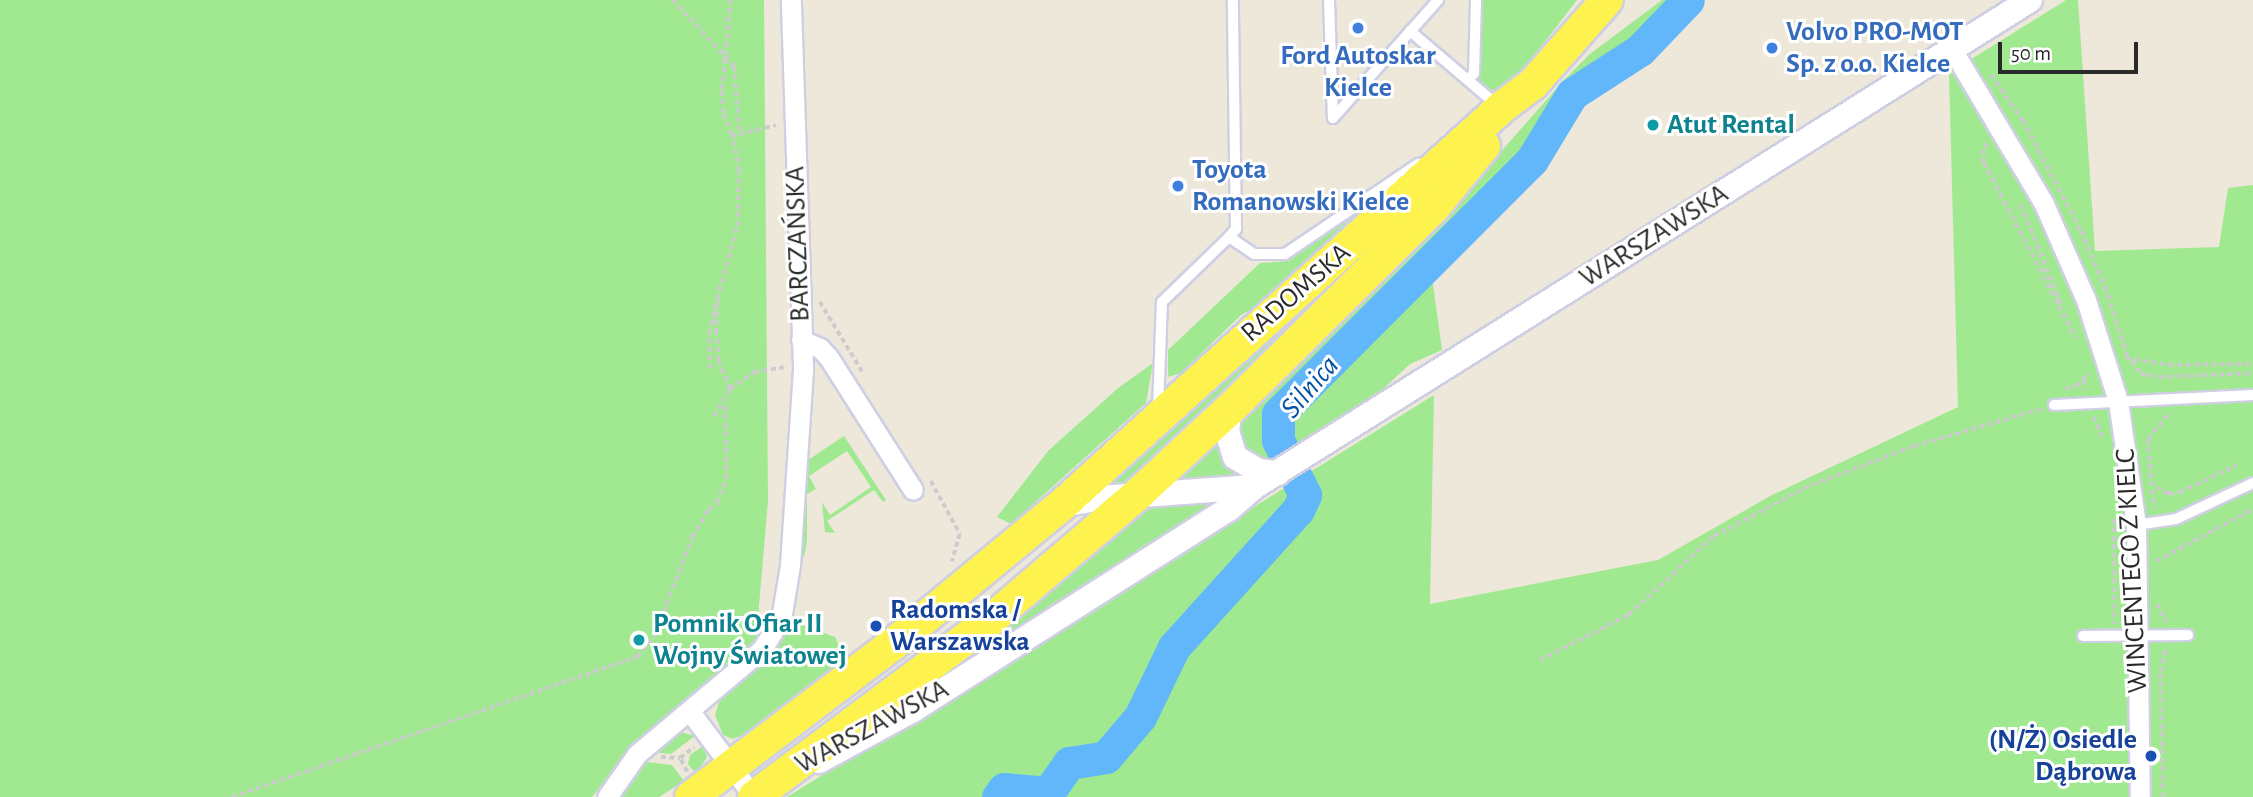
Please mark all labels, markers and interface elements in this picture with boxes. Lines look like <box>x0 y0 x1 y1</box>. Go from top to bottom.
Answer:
place label: Volvo PRO-MOT Sp. z o.o. Kielce <box>1786 15 1963 81</box>
marker: Ford Autoskar Kielce <box>1350 20 1366 36</box>
scale bar <box>2001 28 2141 72</box>
place label: Ford Autoskar Kielce <box>1280 39 1436 105</box>
marker: Volvo PRO-MOT Sp. z o.o. Kielce <box>1764 40 1780 56</box>
text: 50 m <box>2011 43 2051 64</box>
place label: Atut Rental <box>1667 108 1795 142</box>
marker: Atut Rental <box>1645 117 1661 133</box>
place label: Toyota Romanowski Kielce <box>1192 153 1409 219</box>
street label: BARCZAŃSKA <box>778 166 818 322</box>
street label: WARSZAWSKA <box>1573 177 1735 295</box>
marker: Toyota Romanowski Kielce <box>1170 178 1186 194</box>
street label: RADOMSKA <box>1234 236 1358 350</box>
water label: Silnica <box>1273 348 1347 426</box>
street label: WINCENTEGO Z KIELC <box>2109 448 2155 694</box>
place label: Radomska / Warszawska <box>890 593 1030 659</box>
place label: Pomnik Ofiar II Wojny Światowej <box>653 607 847 673</box>
marker: Radomska / Warszawska <box>868 618 884 634</box>
marker: Pomnik Ofiar II Wojny Światowej <box>631 632 647 648</box>
street label: WARSZAWSKA <box>790 673 954 781</box>
place label: (N/Ż) Osiedle Dąbrowa <box>1989 723 2137 789</box>
marker: (N/Ż) Osiedle Dąbrowa <box>2143 748 2159 764</box>

